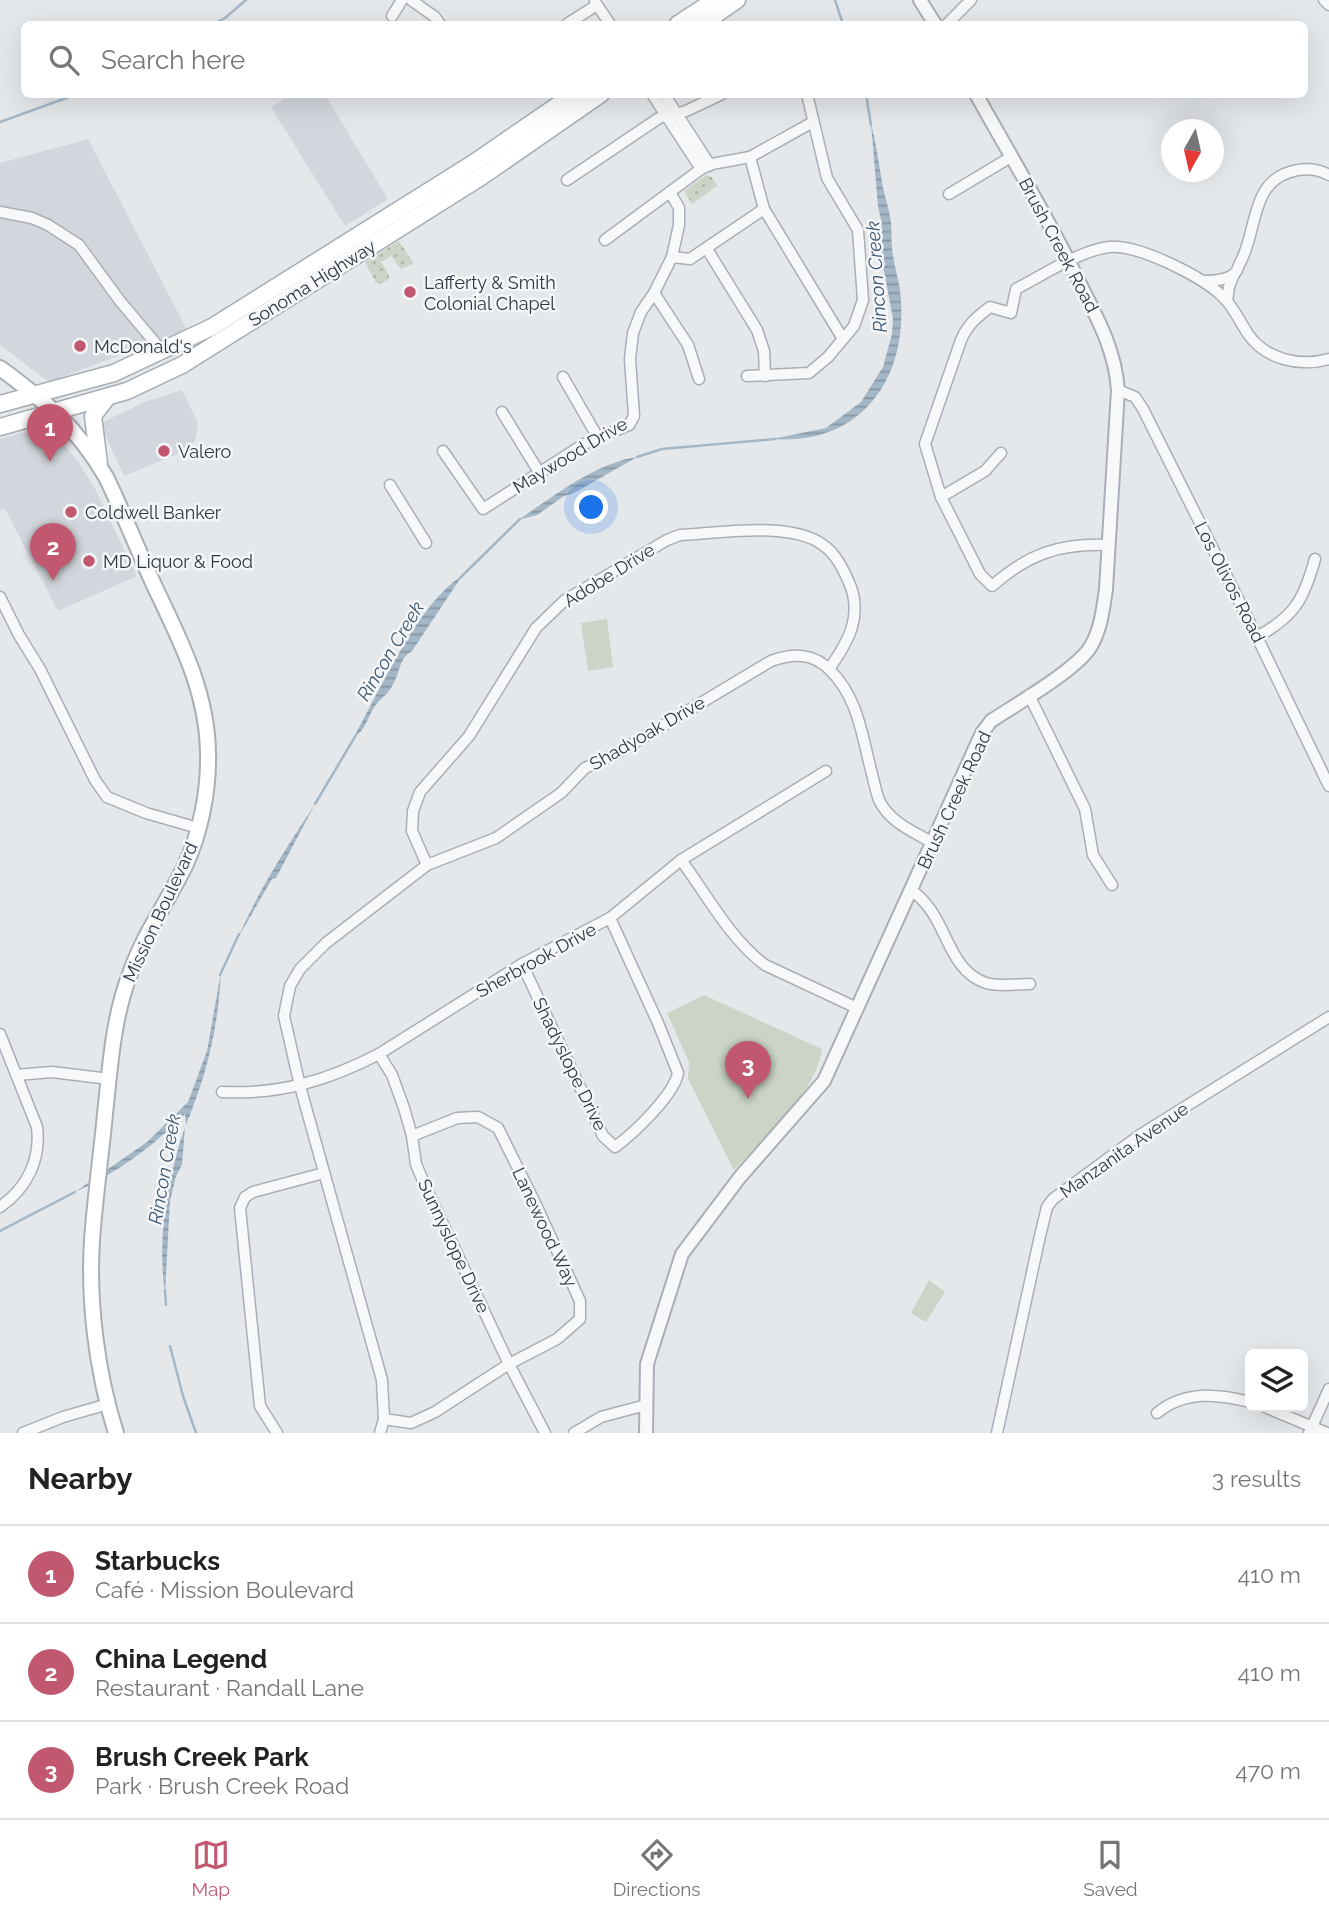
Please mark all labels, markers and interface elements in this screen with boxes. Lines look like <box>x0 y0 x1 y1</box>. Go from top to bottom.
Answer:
search box <box>21 21 1308 98</box>
icon: search <box>45 41 83 79</box>
text: Search here <box>101 45 245 75</box>
north arrow <box>1161 119 1224 182</box>
street label: Brush Creek Road <box>1015 174 1103 316</box>
water label: Rincon Creek <box>861 220 891 334</box>
street label: Sonoma Highway <box>244 235 380 331</box>
place label: Lafferty & Smith Colonial Chapel <box>424 272 556 314</box>
marker: Lafferty & Smith Colonial Chapel <box>402 284 418 300</box>
place label: McDonald's <box>94 336 192 357</box>
marker: McDonald's <box>72 338 88 354</box>
pin: 1 <box>27 404 73 462</box>
street label: Maywood Drive <box>509 412 631 497</box>
place label: Valero <box>178 441 232 462</box>
marker: Valero <box>156 443 172 459</box>
your location <box>574 490 608 524</box>
place label: Coldwell Banker <box>85 502 222 523</box>
marker: Coldwell Banker <box>63 504 79 520</box>
street label: Los Olivos Road <box>1190 518 1270 646</box>
pin: 2 <box>30 523 76 581</box>
street label: Adobe Drive <box>560 539 659 611</box>
place label: MD Liquor & Food <box>103 551 253 572</box>
marker: MD Liquor & Food <box>81 553 97 569</box>
water label: Rincon Creek <box>352 597 428 705</box>
street label: Shadyoak Drive <box>586 691 709 774</box>
street label: Brush Creek Road <box>913 728 995 872</box>
street label: Mission Boulevard <box>118 839 202 985</box>
street label: Sherbrook Drive <box>472 918 600 1002</box>
street label: Shadyslope Drive <box>529 994 612 1134</box>
pin: 3 <box>725 1041 771 1099</box>
street label: Manzanita Avenue <box>1056 1098 1193 1202</box>
water label: Rincon Creek <box>143 1112 185 1226</box>
street label: Lanewood Way <box>508 1164 582 1290</box>
street label: Sunnyslope Drive <box>414 1176 494 1317</box>
map controls <box>1245 1349 1308 1412</box>
button: layers <box>1245 1349 1308 1412</box>
text: Nearby <box>28 1461 132 1496</box>
text: 3 results <box>1212 1465 1301 1492</box>
text: Starbucks <box>95 1546 220 1576</box>
text: 1 <box>45 1561 57 1588</box>
text: 410 m <box>1238 1561 1301 1588</box>
text: Café · Mission Boulevard <box>95 1576 354 1603</box>
text: China Legend <box>95 1644 267 1674</box>
text: 2 <box>45 1659 57 1686</box>
text: 410 m <box>1238 1659 1301 1686</box>
text: Restaurant · Randall Lane <box>95 1674 364 1701</box>
text: Brush Creek Park <box>95 1742 309 1772</box>
text: 3 <box>45 1757 57 1784</box>
text: 470 m <box>1235 1757 1301 1784</box>
text: Park · Brush Creek Road <box>95 1772 349 1799</box>
tab: Map <box>191 1836 230 1900</box>
tab: Directions <box>613 1836 701 1900</box>
tab: Saved <box>1083 1836 1138 1900</box>

